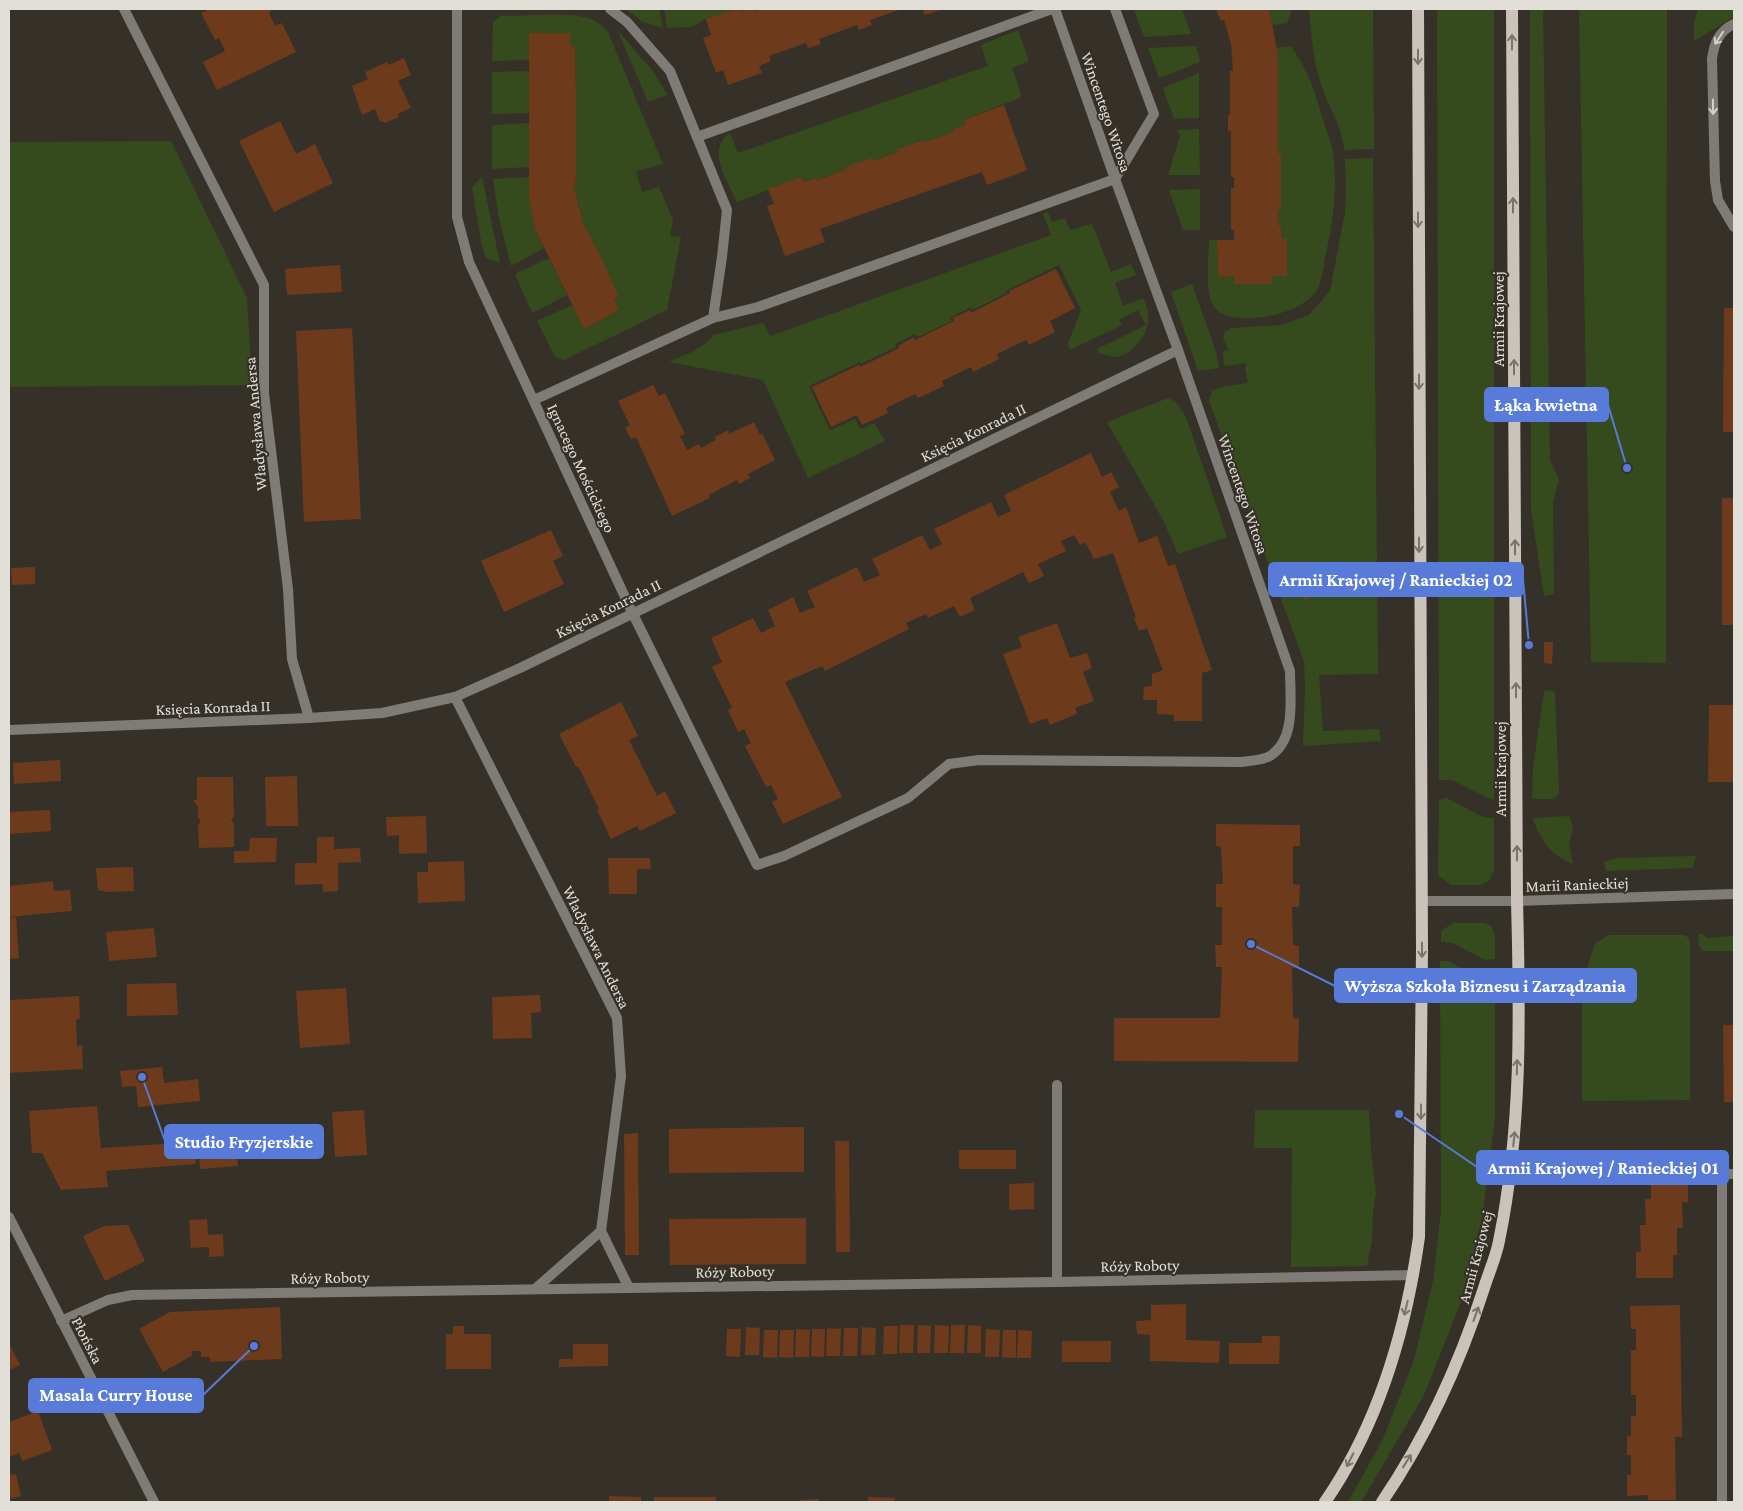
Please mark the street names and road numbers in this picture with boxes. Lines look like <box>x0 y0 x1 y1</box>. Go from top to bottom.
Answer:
street label: Wincentego Witosa <box>1077 50 1135 175</box>
street label: Armii Krajowej <box>1490 271 1508 367</box>
street label: Władysława Andersa <box>241 356 271 492</box>
street label: Księcia Konrada II <box>918 400 1029 466</box>
street label: Ignacego Mościckiego <box>543 401 619 536</box>
street label: Wincentego Witosa <box>1214 432 1272 557</box>
street label: Księcia Konrada II <box>553 576 664 642</box>
street label: Księcia Konrada II <box>155 697 271 719</box>
street label: Armii Krajowej <box>1492 721 1510 817</box>
street label: Marii Ranieckiej <box>1525 874 1629 896</box>
street label: Władysława Andersa <box>559 883 634 1012</box>
street label: Armii Krajowej <box>1455 1209 1497 1306</box>
street label: Róży Roboty <box>1100 1256 1180 1276</box>
street label: Róży Roboty <box>695 1262 775 1282</box>
street label: Róży Roboty <box>290 1268 370 1288</box>
street label: Płońska <box>69 1314 107 1367</box>

